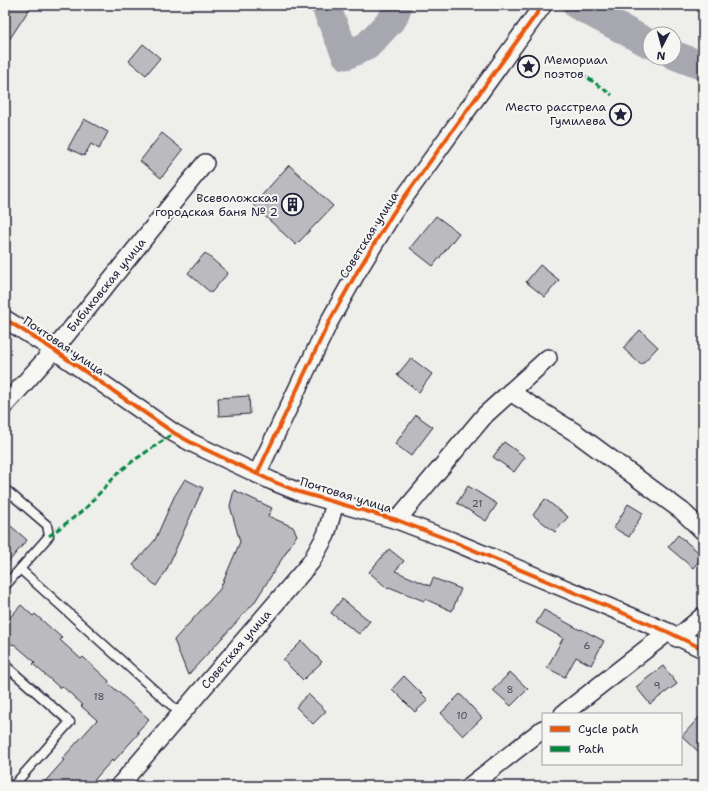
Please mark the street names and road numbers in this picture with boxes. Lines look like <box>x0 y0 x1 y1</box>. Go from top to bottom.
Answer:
street label: Советская улица <box>336 188 402 281</box>
street label: Бибиковская улица <box>63 234 150 336</box>
street label: Почтовая улица <box>20 313 108 380</box>
street label: Почтовая улица <box>298 473 394 517</box>
street label: Советская улица <box>198 606 275 692</box>

